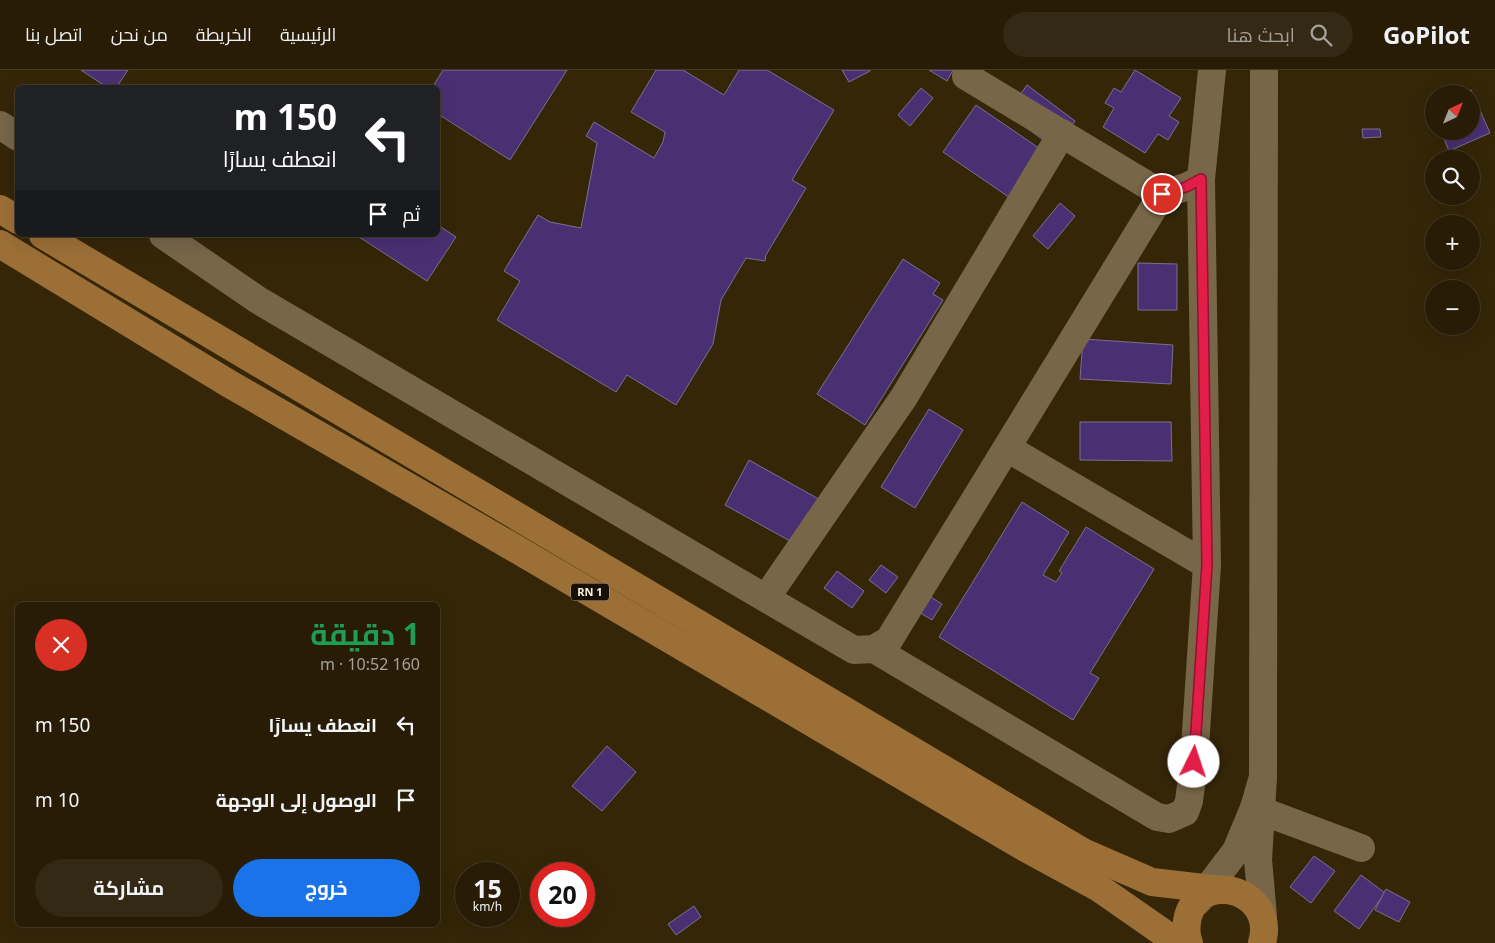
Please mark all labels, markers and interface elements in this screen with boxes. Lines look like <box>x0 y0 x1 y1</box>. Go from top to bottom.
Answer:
search box <box>1003 12 1353 57</box>
text: GoPilot <box>1383 18 1470 51</box>
icon: search <box>1307 21 1335 49</box>
text: اتصل بنا <box>25 22 83 46</box>
text: من نحن <box>111 22 168 46</box>
text: الخريطة <box>196 22 252 46</box>
text: الرئيسية <box>280 22 336 46</box>
text: ابحث هنا <box>1227 22 1295 48</box>
north arrow <box>1425 85 1480 140</box>
map controls <box>1425 85 1480 335</box>
text: 150 m <box>234 93 337 140</box>
icon: left <box>355 105 420 170</box>
text: انعطف يسارًا <box>223 143 337 173</box>
button: search <box>1425 150 1480 205</box>
pin <box>1141 173 1183 215</box>
icon: arrive <box>1148 180 1176 208</box>
icon: arrive <box>364 200 392 228</box>
text: ثم <box>402 201 420 227</box>
button: + <box>1425 215 1480 270</box>
button: − <box>1425 280 1480 335</box>
road number: RN 1 <box>571 584 609 600</box>
text: 1 دقيقة <box>310 613 420 654</box>
button: close <box>35 619 87 671</box>
text: 160 m · 10:52 <box>320 653 420 675</box>
icon: left <box>392 711 420 739</box>
text: 150 m <box>35 712 90 738</box>
text: انعطف يسارًا <box>268 712 377 738</box>
position arrow <box>1167 735 1219 787</box>
icon: arrive <box>392 786 420 814</box>
text: 10 m <box>35 787 79 813</box>
text: الوصول إلى الوجهة <box>216 787 377 813</box>
button: مشاركة <box>35 859 223 917</box>
button: خروج <box>233 859 420 917</box>
speed limit sign: 20 <box>530 862 595 927</box>
text: 15 <box>473 871 502 905</box>
text: km/h <box>473 898 502 915</box>

